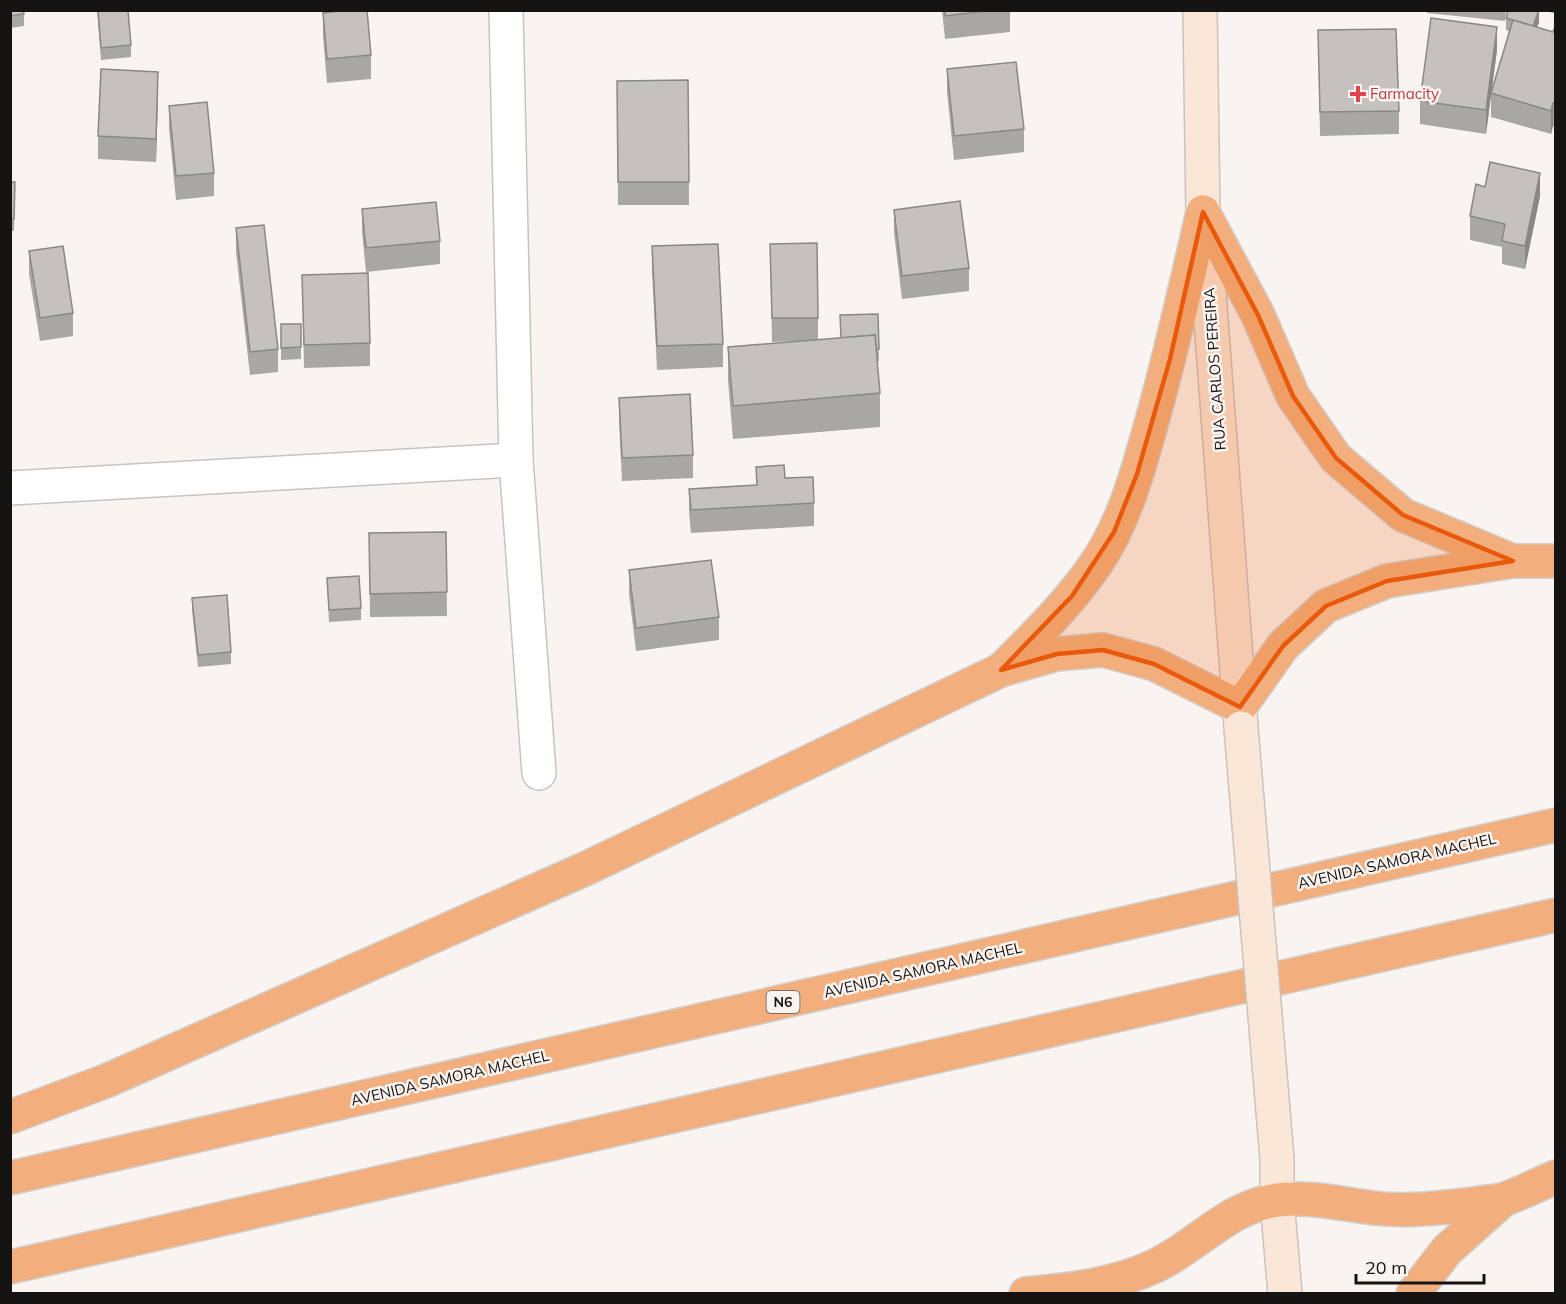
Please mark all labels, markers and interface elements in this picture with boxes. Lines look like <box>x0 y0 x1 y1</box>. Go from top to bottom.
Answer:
place label: Farmacity <box>1370 84 1439 103</box>
marker: Farmacity <box>1351 87 1365 101</box>
street label: RUA CARLOS PEREIRA <box>1199 287 1230 451</box>
street label: AVENIDA SAMORA MACHEL <box>1296 828 1498 893</box>
street label: AVENIDA SAMORA MACHEL <box>822 937 1024 1002</box>
road number: N6 <box>766 991 800 1013</box>
street label: AVENIDA SAMORA MACHEL <box>349 1045 551 1110</box>
scale bar <box>1356 1247 1484 1285</box>
text: 20 m <box>1365 1256 1407 1279</box>

